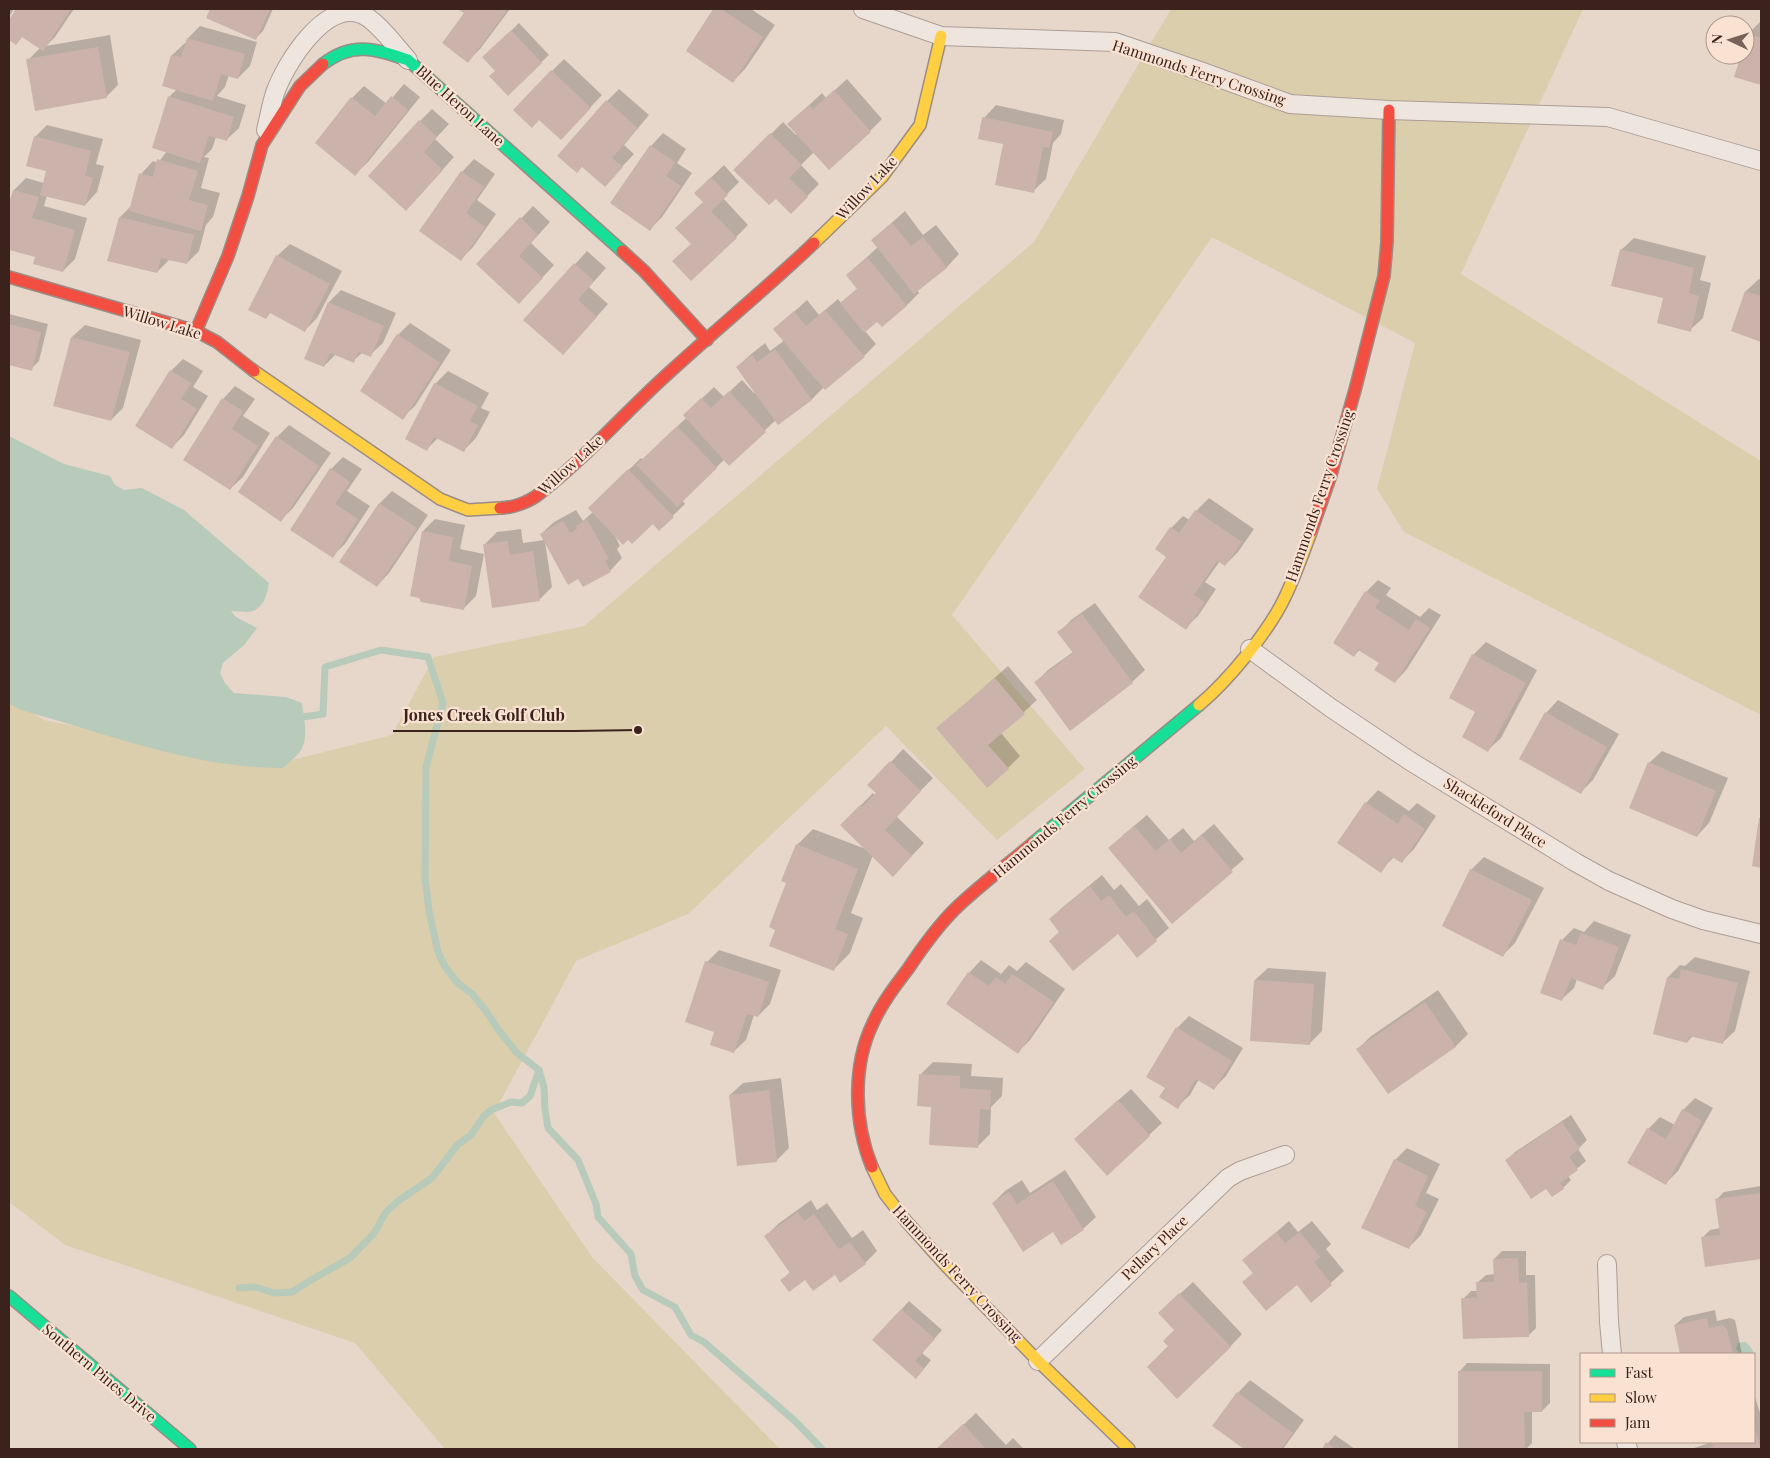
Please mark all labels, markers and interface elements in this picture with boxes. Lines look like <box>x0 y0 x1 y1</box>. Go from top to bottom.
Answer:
north arrow <box>1705 15 1755 65</box>
text: N <box>1707 33 1726 45</box>
street label: Hammonds Ferry Crossing <box>1110 35 1289 110</box>
street label: Blue Heron Lane <box>412 60 509 150</box>
street label: Willow Lake <box>831 151 901 224</box>
street label: Willow Lake <box>120 300 204 343</box>
street label: Hammonds Ferry Crossing <box>1280 407 1358 585</box>
street label: Willow Lake <box>533 430 607 499</box>
callout: Jones Creek Golf Club <box>393 700 575 731</box>
text: Jones Creek Golf Club <box>402 704 565 725</box>
street label: Hammonds Ferry Crossing <box>989 750 1140 882</box>
street label: Shackleford Place <box>1440 772 1551 852</box>
street label: Hammonds Ferry Crossing <box>889 1200 1027 1346</box>
street label: Pellary Place <box>1117 1211 1192 1284</box>
street label: Southern Pines Drive <box>38 1319 161 1426</box>
legend <box>1580 1353 1755 1443</box>
text: Fast <box>1625 1362 1654 1382</box>
text: Slow <box>1625 1387 1657 1407</box>
text: Jam <box>1624 1412 1651 1432</box>

